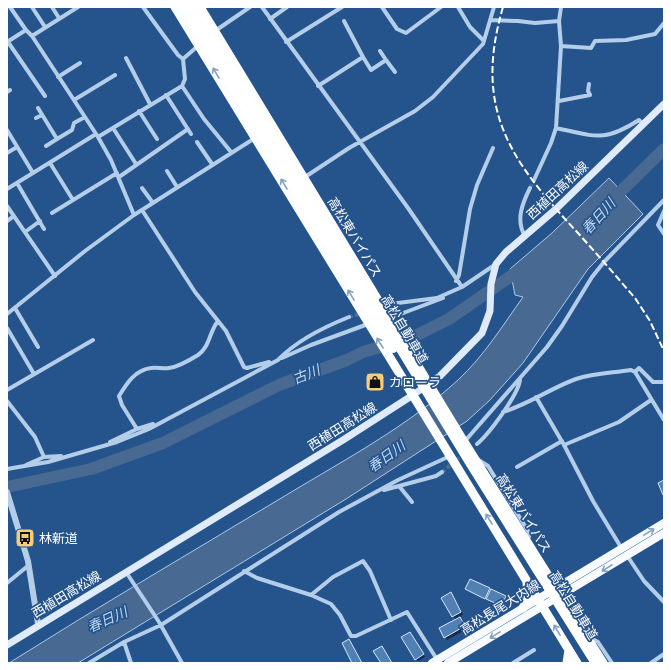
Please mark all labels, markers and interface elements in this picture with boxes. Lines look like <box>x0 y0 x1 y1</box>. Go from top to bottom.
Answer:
one-way arrow <box>212 68 220 79</box>
street label: 西植田高松線 <box>523 158 591 222</box>
one-way arrow <box>279 178 287 190</box>
water label: 春日川 <box>578 193 620 237</box>
street label: 高松東バイパス <box>325 194 385 280</box>
one-way arrow <box>347 290 355 301</box>
street label: 高松自動車道 <box>378 291 432 367</box>
one-way arrow <box>376 337 384 349</box>
water label: 古川 <box>290 360 324 387</box>
shop icon: カローラ <box>364 371 386 393</box>
place label: カローラ <box>389 374 441 390</box>
street label: 西植田高松線 <box>305 399 379 453</box>
water label: 春日川 <box>364 436 410 475</box>
street label: 高松東バイパス <box>493 470 555 556</box>
one-way arrow <box>485 514 493 525</box>
bus stop icon: 林新道 <box>14 527 36 549</box>
one-way arrow <box>642 527 654 535</box>
place label: 林新道 <box>39 530 78 546</box>
one-way arrow <box>601 564 613 572</box>
street label: 西植田高松線 <box>28 567 104 621</box>
street label: 高松自動車道 <box>547 568 601 642</box>
street label: 高松長尾大内線 <box>457 576 543 638</box>
water label: 春日川 <box>84 602 131 635</box>
one-way arrow <box>552 624 560 636</box>
one-way arrow <box>489 631 501 639</box>

